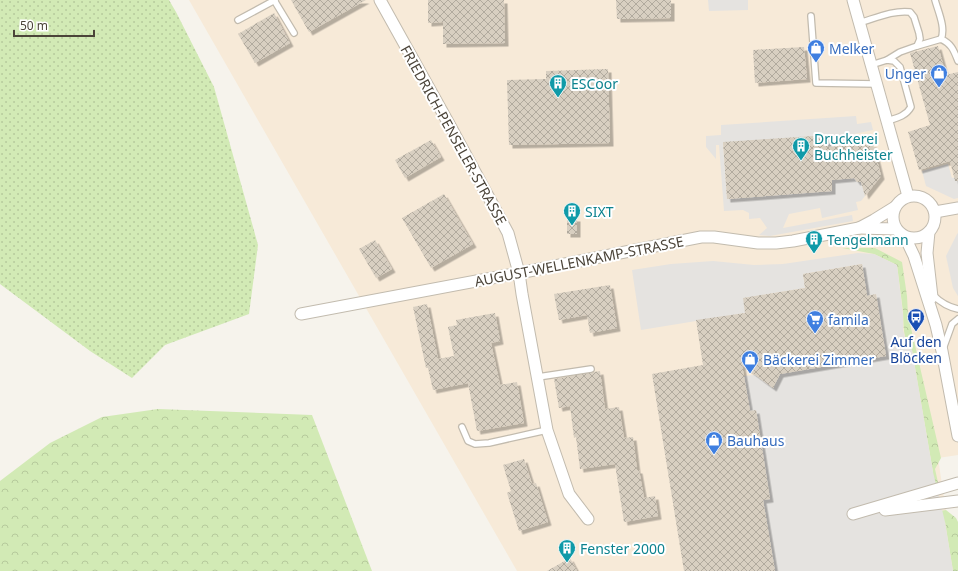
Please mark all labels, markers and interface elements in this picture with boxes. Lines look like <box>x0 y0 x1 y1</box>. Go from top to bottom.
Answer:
scale bar <box>14 12 94 38</box>
text: 50 m <box>20 17 48 34</box>
shop icon: Melker <box>806 38 826 63</box>
place label: Melker <box>829 39 875 58</box>
street label: FRIEDRICH-PENSELER-STRASSE <box>397 42 511 228</box>
shop icon: Unger <box>929 63 949 88</box>
place label: Unger <box>885 64 926 83</box>
building icon: ESCoor <box>548 73 568 98</box>
place label: ESCoor <box>571 74 618 93</box>
place label: Druckerei Buchheister <box>814 129 893 164</box>
building icon: Druckerei Buchheister <box>791 136 811 161</box>
building icon: SIXT <box>562 201 582 226</box>
place label: SIXT <box>585 202 614 221</box>
building icon: Tengelmann <box>804 229 824 254</box>
place label: Tengelmann <box>827 230 909 249</box>
street label: AUGUST-WELLENKAMP-STRASSE <box>473 231 685 291</box>
bus stop icon: Auf den Blöcken <box>906 307 926 332</box>
supermarket icon: famila <box>805 309 825 334</box>
place label: famila <box>828 310 869 329</box>
place label: Auf den Blöcken <box>890 332 942 367</box>
shop icon: Bäckerei Zimmer <box>740 349 760 374</box>
place label: Bäckerei Zimmer <box>763 350 874 369</box>
shop icon: Bauhaus <box>704 430 724 455</box>
place label: Bauhaus <box>727 431 785 450</box>
building icon: Fenster 2000 <box>557 538 577 563</box>
place label: Fenster 2000 <box>580 539 665 558</box>

